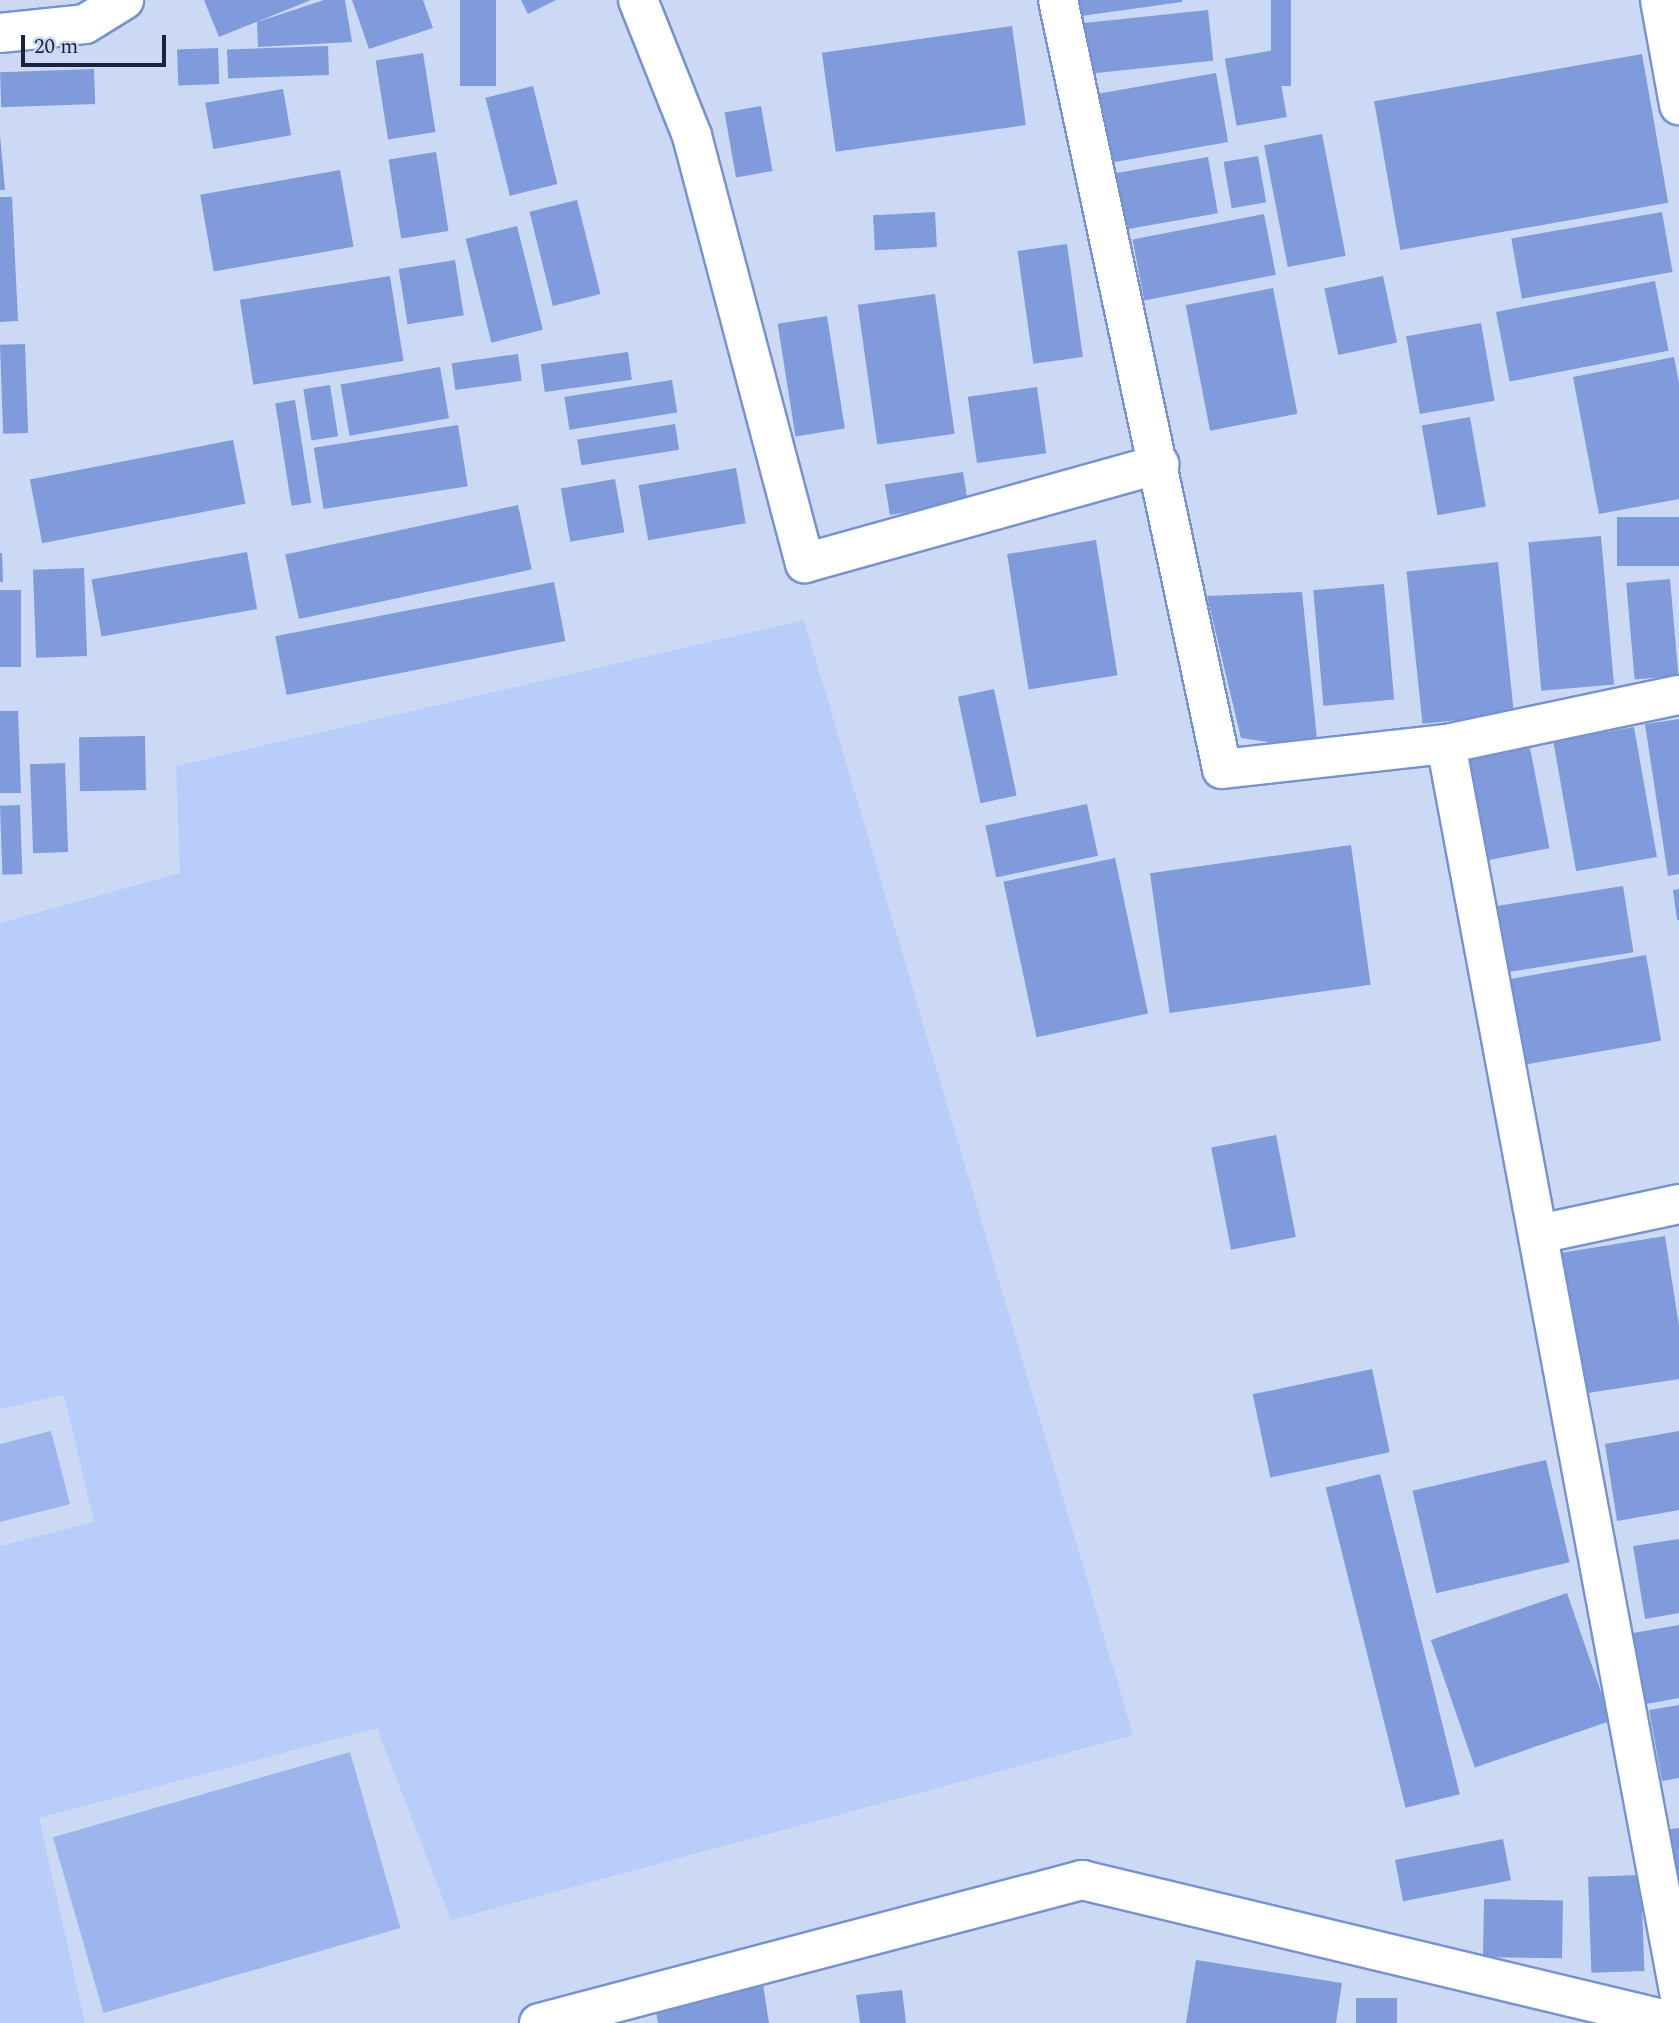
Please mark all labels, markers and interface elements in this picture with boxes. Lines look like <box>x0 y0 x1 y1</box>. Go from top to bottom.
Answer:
scale bar <box>24 21 170 65</box>
text: 20 m <box>34 31 78 63</box>

